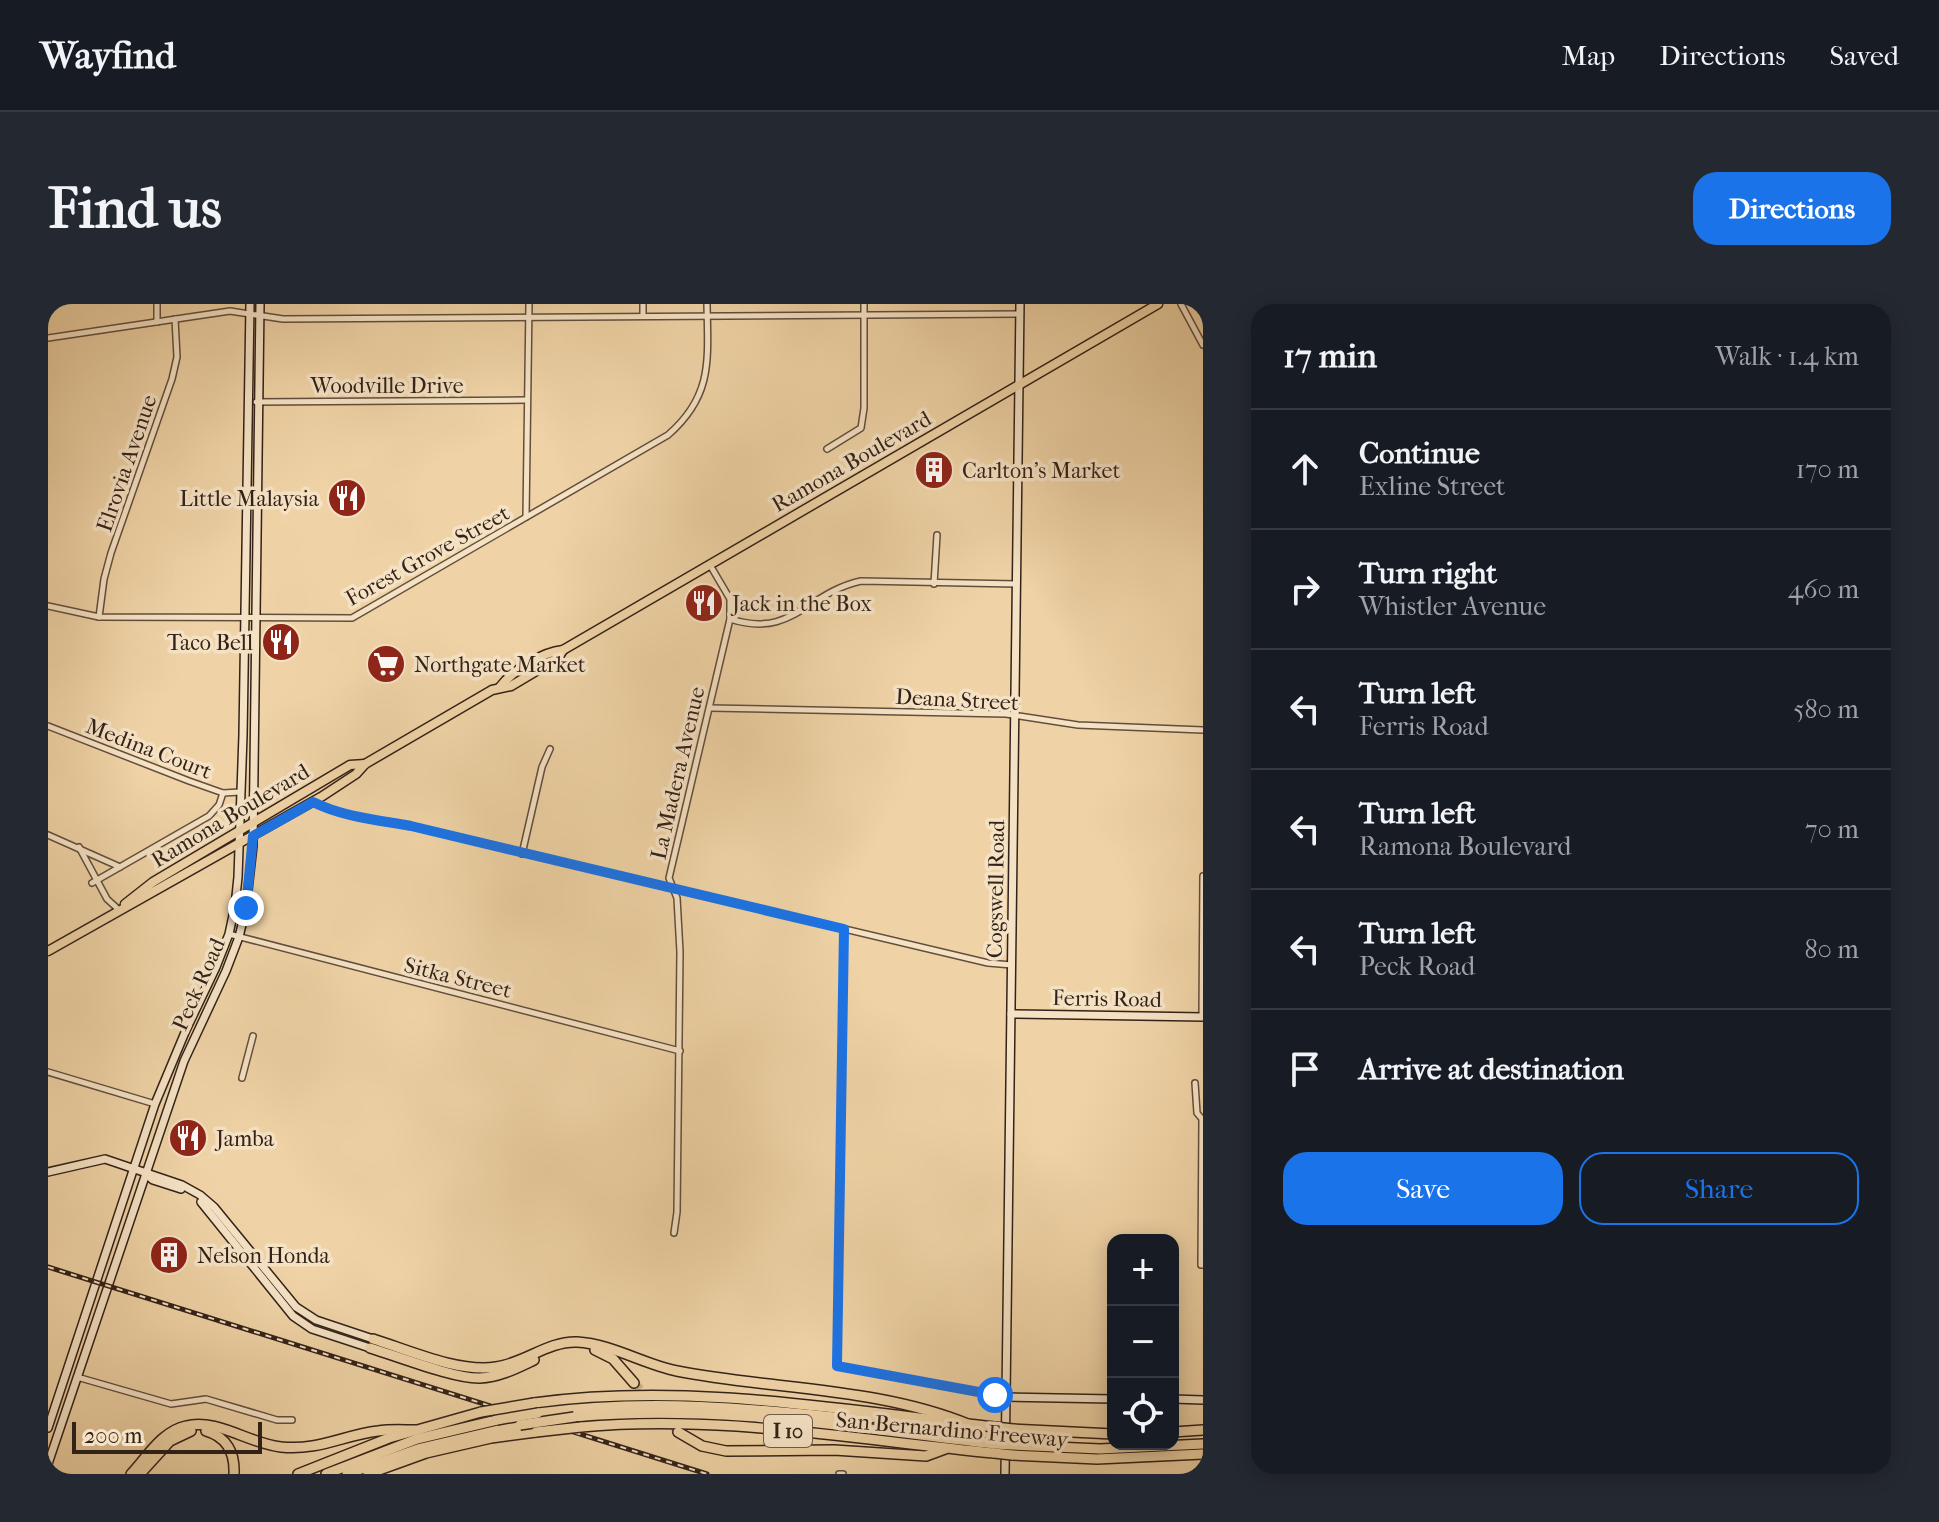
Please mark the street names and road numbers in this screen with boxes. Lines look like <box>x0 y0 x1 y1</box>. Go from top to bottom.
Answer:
street label: Woodville Drive <box>309 373 464 399</box>
street label: Elrovia Avenue <box>91 391 163 535</box>
street label: Ramona Boulevard <box>767 405 937 518</box>
street label: Forest Grove Street <box>341 500 514 612</box>
street label: La Madera Avenue <box>645 684 711 862</box>
street label: Deana Street <box>895 684 1019 716</box>
street label: Medina Court <box>82 713 215 785</box>
street label: Ramona Boulevard <box>147 758 315 873</box>
street label: Cogswell Road <box>982 819 1010 958</box>
street label: Peck Road <box>167 933 231 1035</box>
street label: Sitka Street <box>401 952 514 1004</box>
street label: Ferris Road <box>1052 985 1163 1013</box>
street label: San Bernardino Freeway <box>835 1407 1070 1453</box>
road number: I 10 <box>764 1415 812 1447</box>

